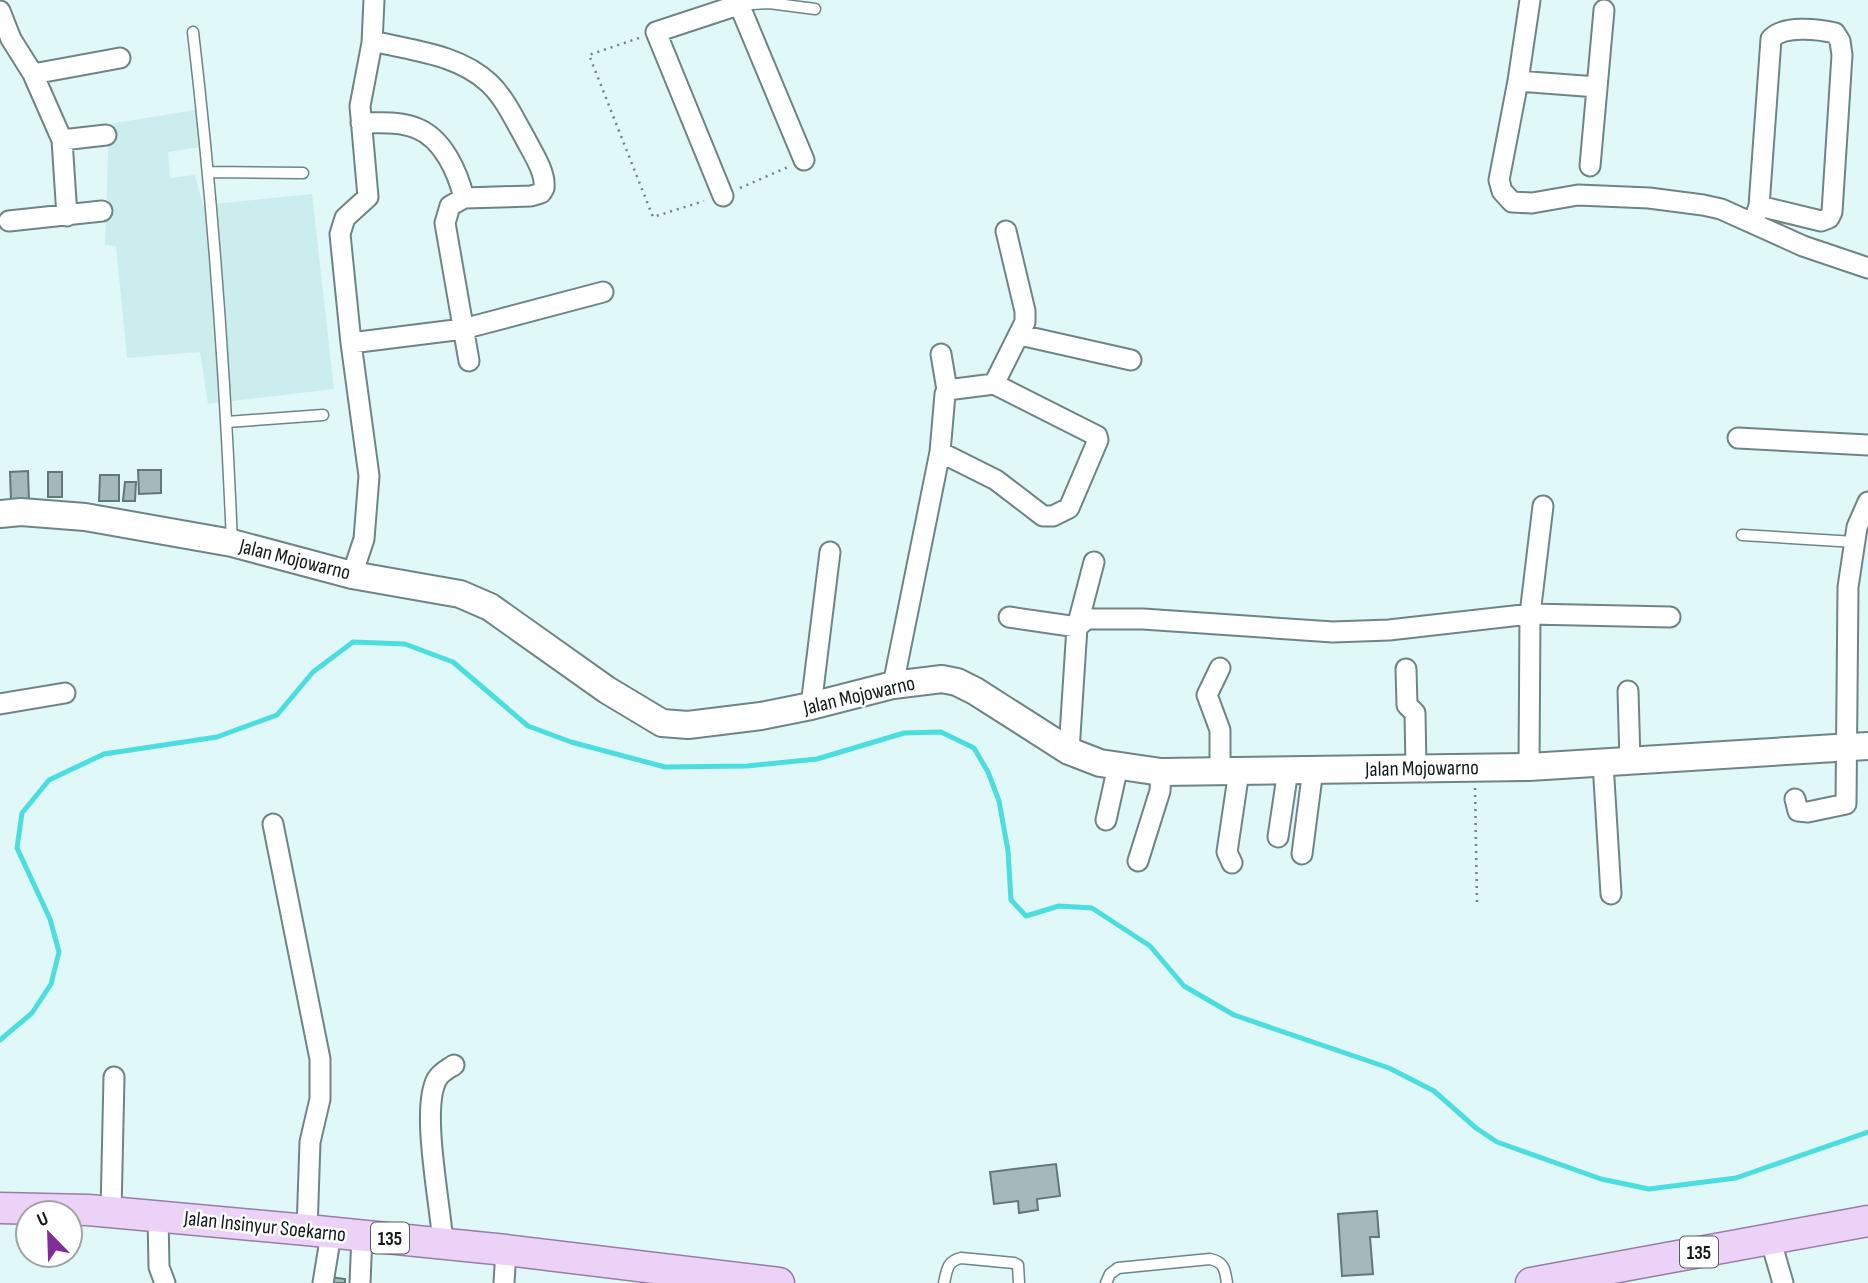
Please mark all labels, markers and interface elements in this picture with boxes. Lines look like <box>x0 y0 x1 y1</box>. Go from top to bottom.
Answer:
street label: Jalan Mojowarno <box>236 533 353 585</box>
street label: Jalan Mojowarno <box>800 671 917 721</box>
street label: Jalan Mojowarno <box>1364 755 1479 782</box>
north arrow <box>14 1199 84 1269</box>
street label: Jalan Insinyur Soekarno <box>182 1205 347 1247</box>
text: U <box>34 1207 52 1232</box>
road number: 135 <box>371 1222 409 1254</box>
road number: 135 <box>1680 1236 1718 1268</box>

